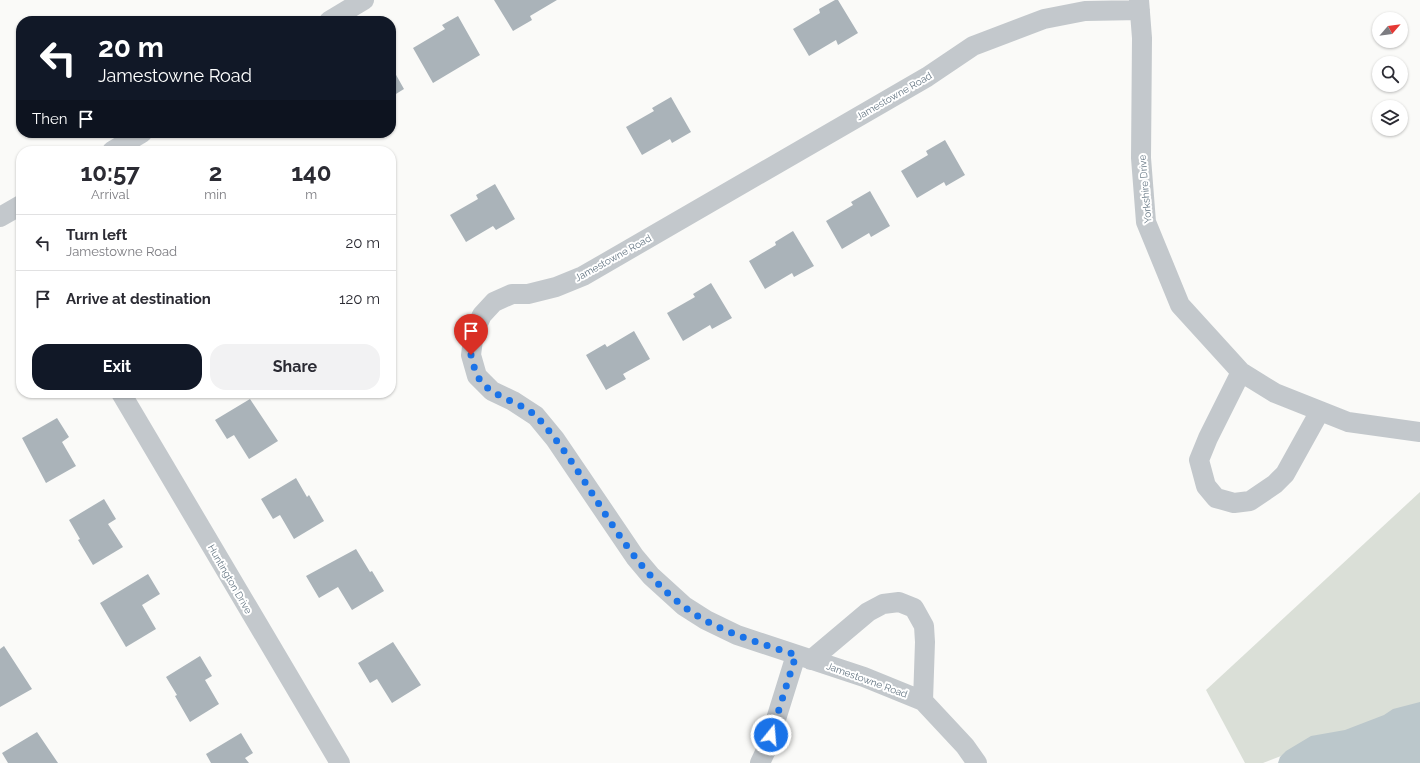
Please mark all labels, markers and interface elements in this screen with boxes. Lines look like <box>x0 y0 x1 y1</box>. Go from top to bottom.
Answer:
north arrow <box>1372 12 1408 48</box>
map controls <box>1372 12 1408 136</box>
text: 20 m <box>98 31 164 64</box>
icon: left <box>32 32 84 84</box>
button: search <box>1372 56 1408 92</box>
text: Jamestowne Road <box>98 65 252 86</box>
street label: Jamestowne Road <box>854 70 934 122</box>
button: layers <box>1372 100 1408 136</box>
icon: arrive <box>75 108 97 130</box>
text: Then <box>32 110 67 128</box>
street label: Yorkshire Drive <box>1137 154 1153 224</box>
text: 10:57 <box>81 158 140 187</box>
text: 2 <box>209 158 222 187</box>
text: 140 <box>291 158 331 187</box>
text: Arrival <box>91 187 129 202</box>
text: min <box>204 187 227 202</box>
text: m <box>305 187 317 202</box>
text: Turn left <box>66 226 127 244</box>
icon: left <box>32 232 54 254</box>
street label: Jamestowne Road <box>573 232 653 284</box>
text: 20 m <box>345 234 380 252</box>
text: Jamestowne Road <box>66 244 177 259</box>
icon: arrive <box>32 288 54 310</box>
text: Arrive at destination <box>66 290 211 308</box>
text: 120 m <box>339 290 380 308</box>
pin <box>454 314 488 355</box>
icon: arrive <box>460 320 482 342</box>
button: Exit <box>32 344 202 390</box>
button: Share <box>210 344 380 390</box>
street label: Huntington Drive <box>206 542 254 616</box>
street label: Jamestowne Road <box>825 660 909 700</box>
position arrow <box>750 714 792 756</box>

